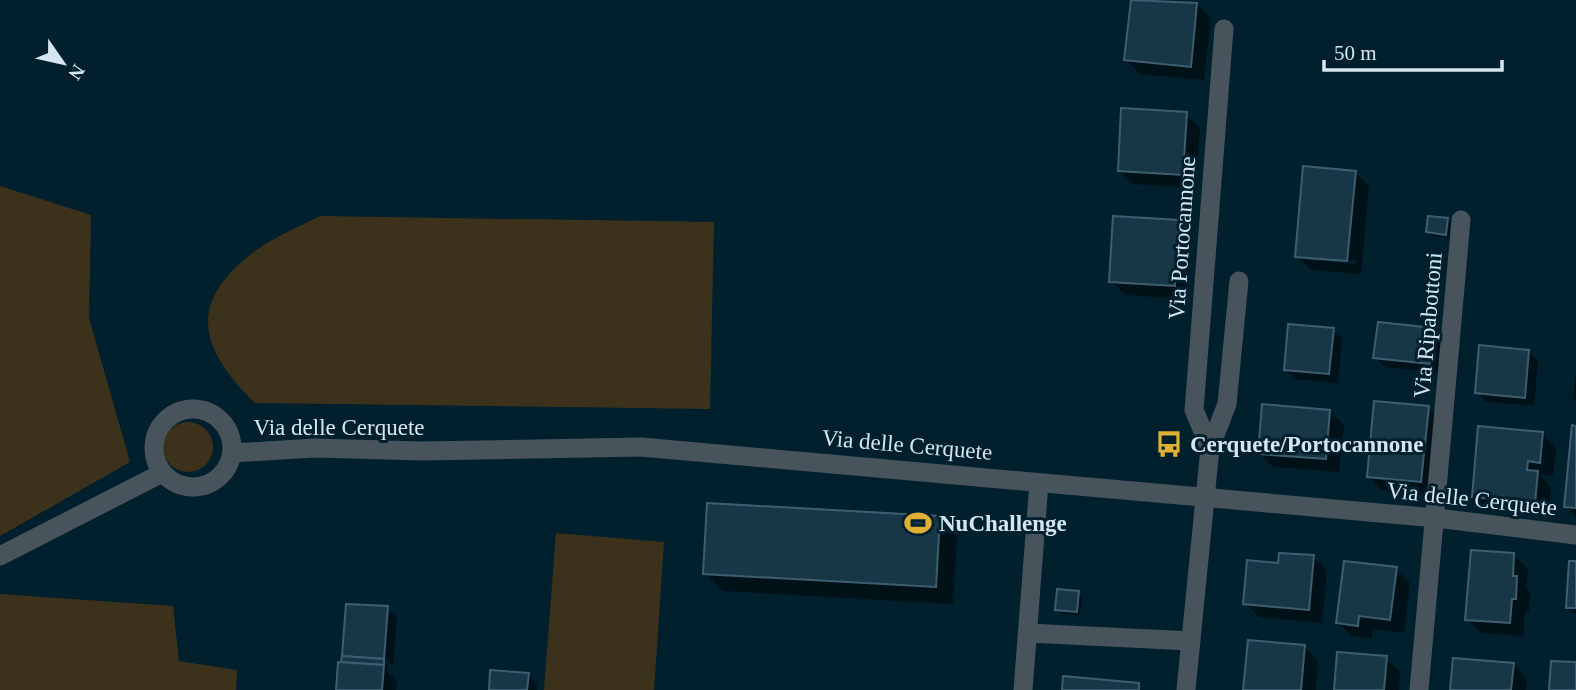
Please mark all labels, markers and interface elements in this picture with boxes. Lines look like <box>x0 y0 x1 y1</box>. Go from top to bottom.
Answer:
north arrow <box>28 28 98 98</box>
scale bar <box>1324 28 1502 72</box>
text: 50 m <box>1334 41 1377 65</box>
text: N <box>64 61 89 84</box>
street label: Via Portocannone <box>1164 155 1200 321</box>
street label: Via Ripabottoni <box>1409 251 1447 399</box>
street label: Via delle Cerquete <box>253 415 425 440</box>
street label: Via delle Cerquete <box>821 425 993 465</box>
bus stop icon: Cerquete/Portocannone <box>1154 429 1184 459</box>
place label: Cerquete/Portocannone <box>1190 432 1423 457</box>
street label: Via delle Cerquete <box>1386 478 1558 520</box>
sports icon: NuChallenge <box>903 508 933 538</box>
place label: NuChallenge <box>939 511 1067 536</box>

